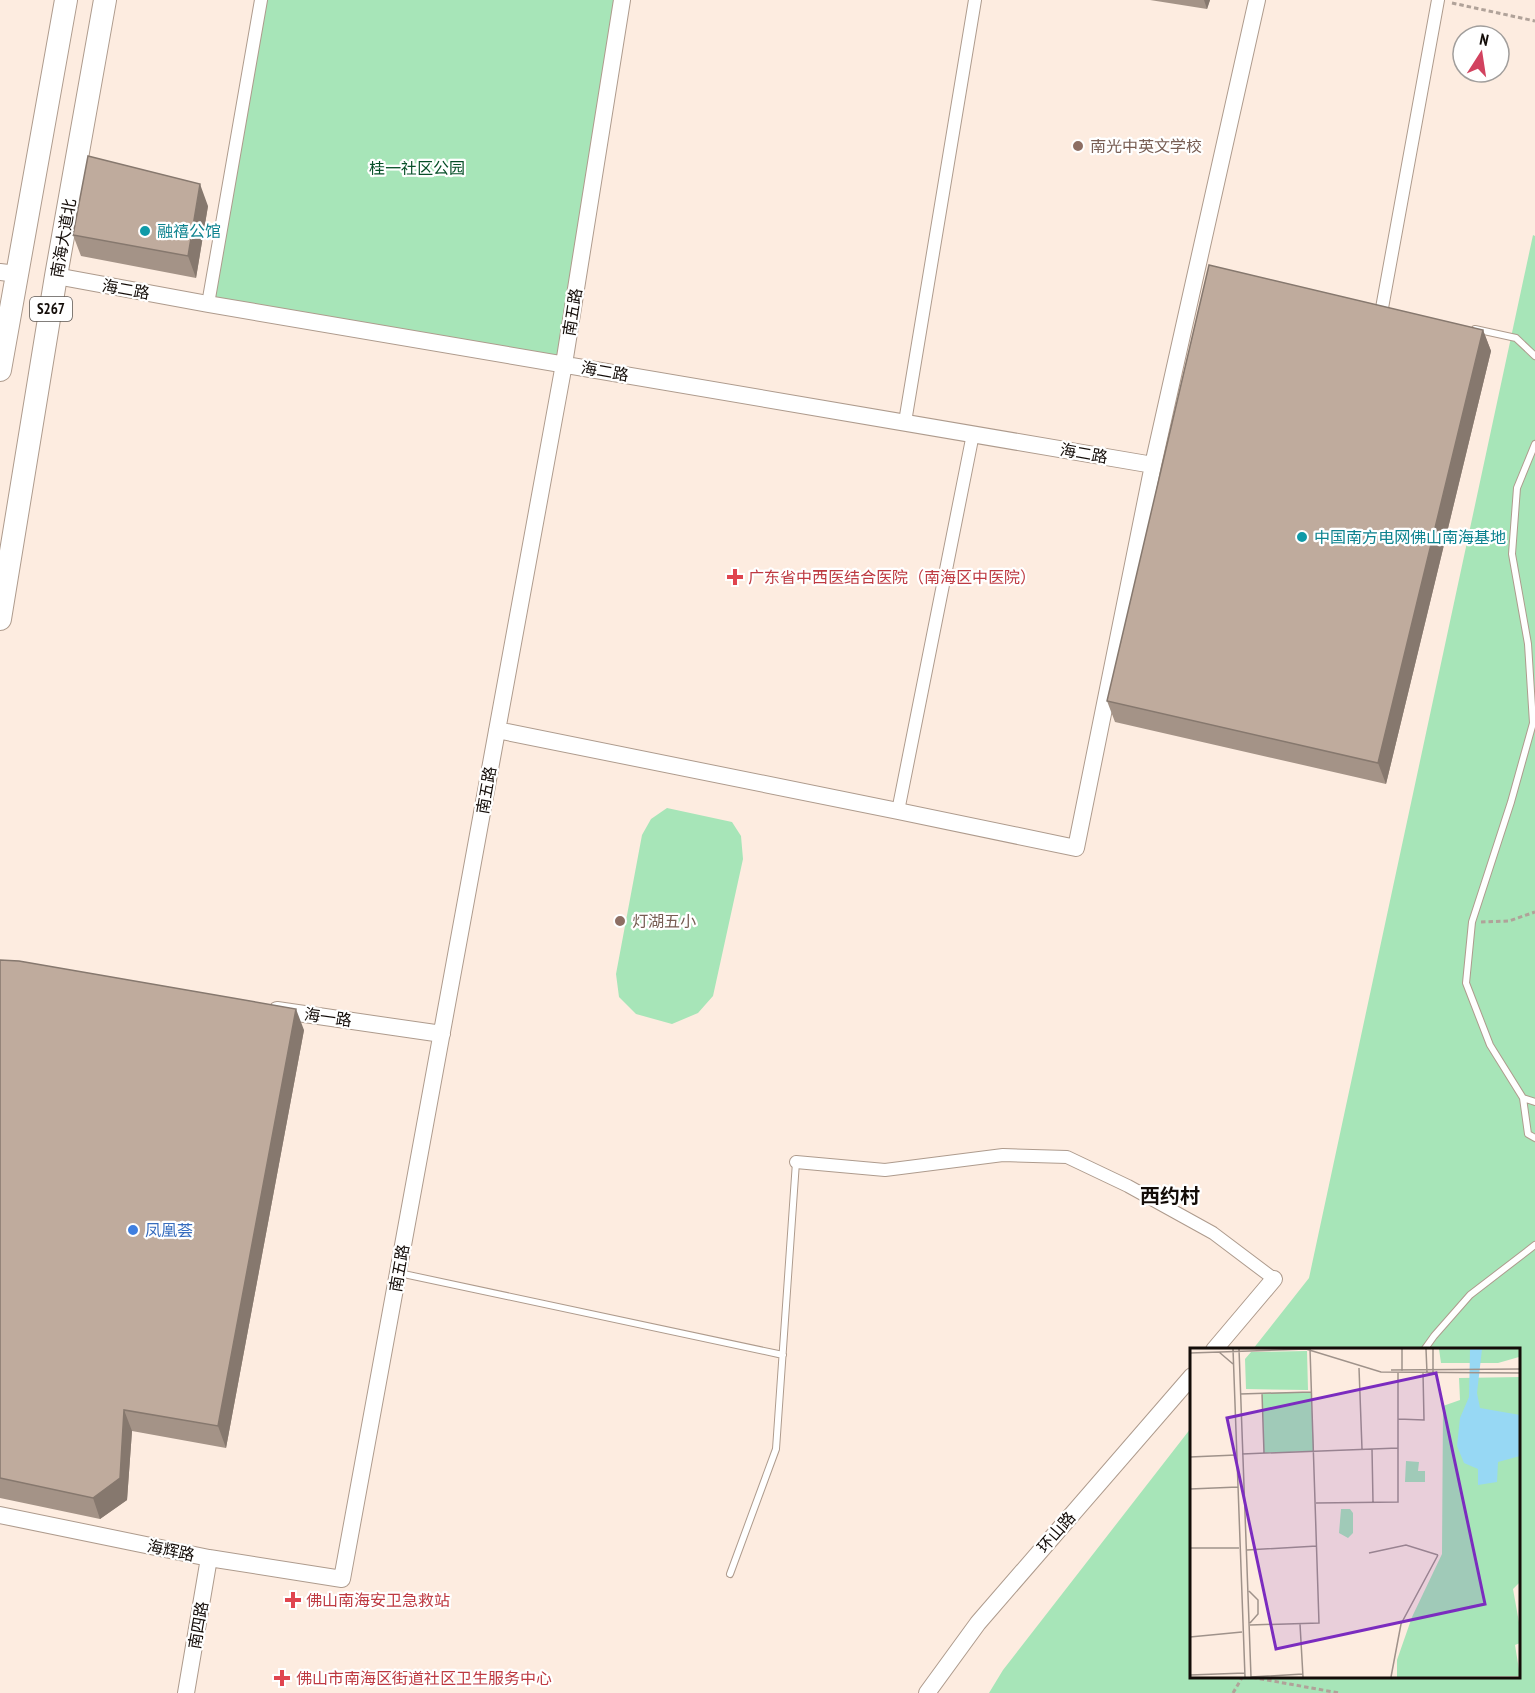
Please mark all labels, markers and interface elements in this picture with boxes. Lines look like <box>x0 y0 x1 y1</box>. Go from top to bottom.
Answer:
north arrow <box>1451 24 1511 84</box>
text: N <box>1478 29 1490 50</box>
place label: 南光中英文学校 <box>1090 136 1202 156</box>
marker: 南光中英文学校 <box>1071 139 1085 153</box>
park label: 桂一社区公园 <box>369 158 465 178</box>
street label: 南海大道北 <box>46 197 80 279</box>
place label: 融禧公馆 <box>157 221 221 241</box>
marker: 融禧公馆 <box>138 224 152 238</box>
street label: 海二路 <box>101 275 151 303</box>
street label: 南五路 <box>558 287 586 337</box>
road number: S267 <box>30 297 72 321</box>
street label: 海二路 <box>580 357 630 385</box>
street label: 海二路 <box>1059 439 1109 467</box>
place label: 中国南方电网佛山南海基地 <box>1314 527 1506 547</box>
marker: 中国南方电网佛山南海基地 <box>1295 530 1309 544</box>
place label: 广东省中西医结合医院（南海区中医院） <box>748 567 1036 587</box>
marker: 广东省中西医结合医院（南海区中医院） <box>726 568 744 586</box>
street label: 南五路 <box>472 765 500 815</box>
place label: 灯湖五小 <box>632 911 696 931</box>
marker: 灯湖五小 <box>613 914 627 928</box>
street label: 海一路 <box>303 1004 353 1030</box>
district label: 西约村 <box>1140 1183 1200 1209</box>
place label: 凤凰荟 <box>145 1220 193 1240</box>
marker: 凤凰荟 <box>126 1223 140 1237</box>
street label: 南五路 <box>385 1243 413 1293</box>
inset map <box>1190 1348 1520 1678</box>
street label: 环山路 <box>1033 1507 1079 1557</box>
street label: 海辉路 <box>145 1535 197 1565</box>
place label: 佛山南海安卫急救站 <box>306 1590 450 1610</box>
marker: 佛山南海安卫急救站 <box>284 1591 302 1609</box>
street label: 南四路 <box>184 1600 212 1650</box>
place label: 佛山市南海区街道社区卫生服务中心 <box>296 1668 552 1688</box>
marker: 佛山市南海区街道社区卫生服务中心 <box>273 1669 291 1687</box>

